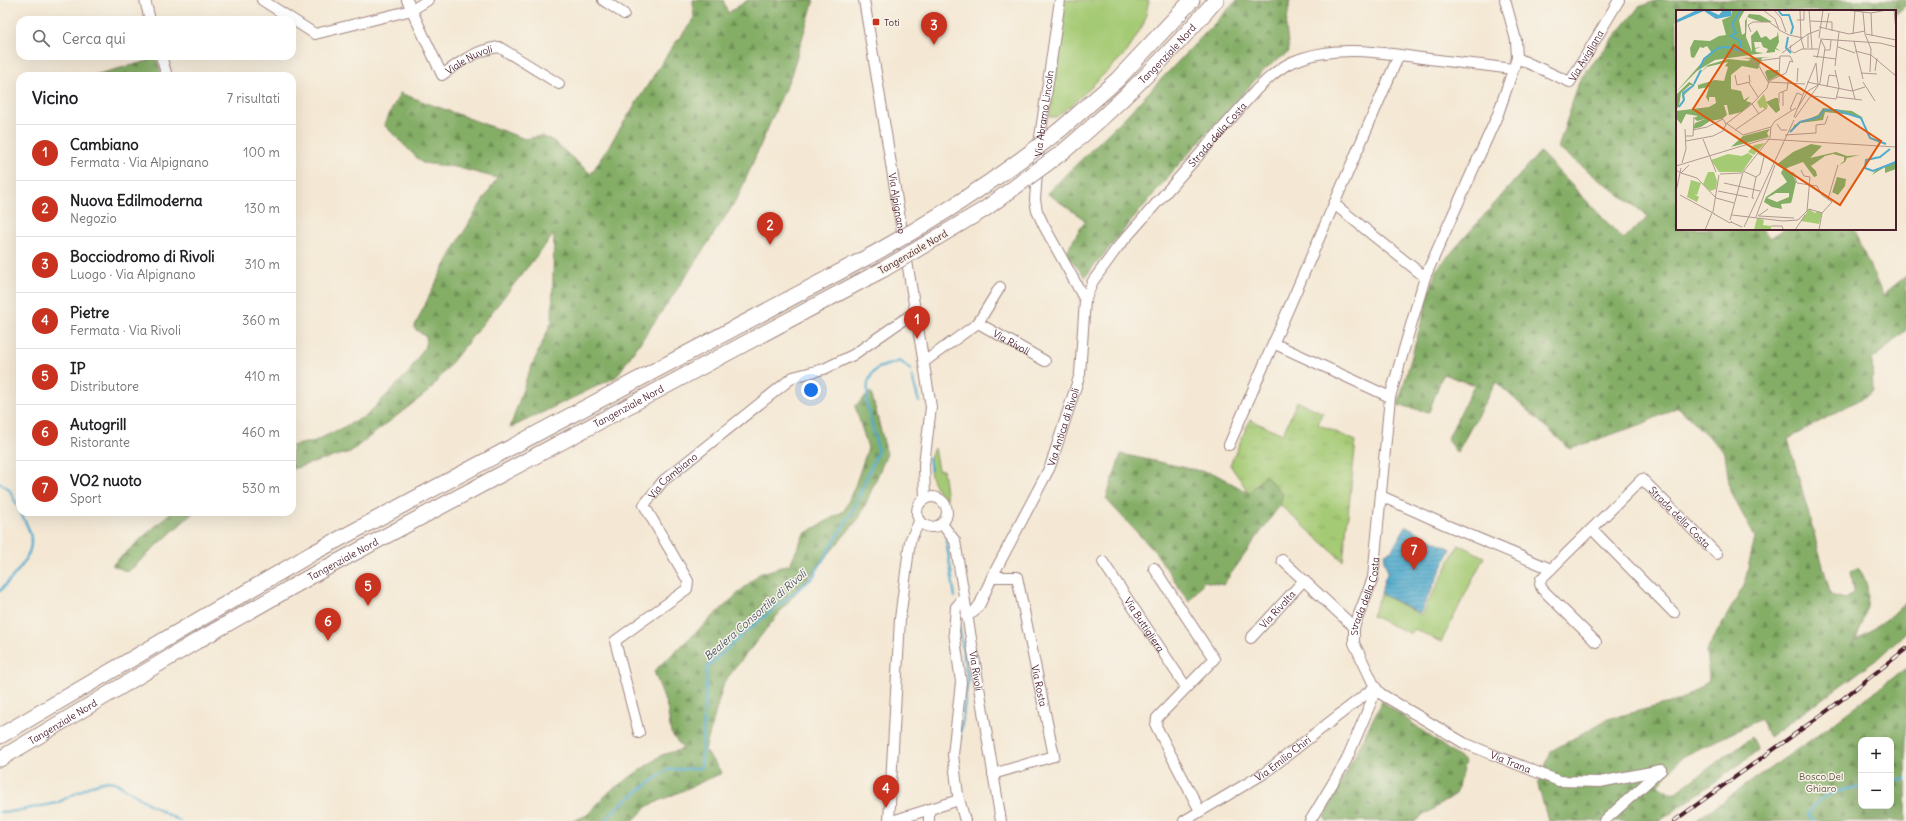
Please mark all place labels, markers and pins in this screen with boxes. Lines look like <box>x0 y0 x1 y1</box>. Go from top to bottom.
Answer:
pin: 3 <box>921 12 947 45</box>
place label: Toti <box>884 16 900 29</box>
marker: Toti <box>871 17 881 27</box>
pin: 2 <box>757 212 783 245</box>
pin: 1 <box>904 306 930 339</box>
pin: 7 <box>1401 537 1427 570</box>
pin: 5 <box>355 573 381 606</box>
pin: 6 <box>315 608 341 641</box>
pin: 4 <box>873 775 899 808</box>

